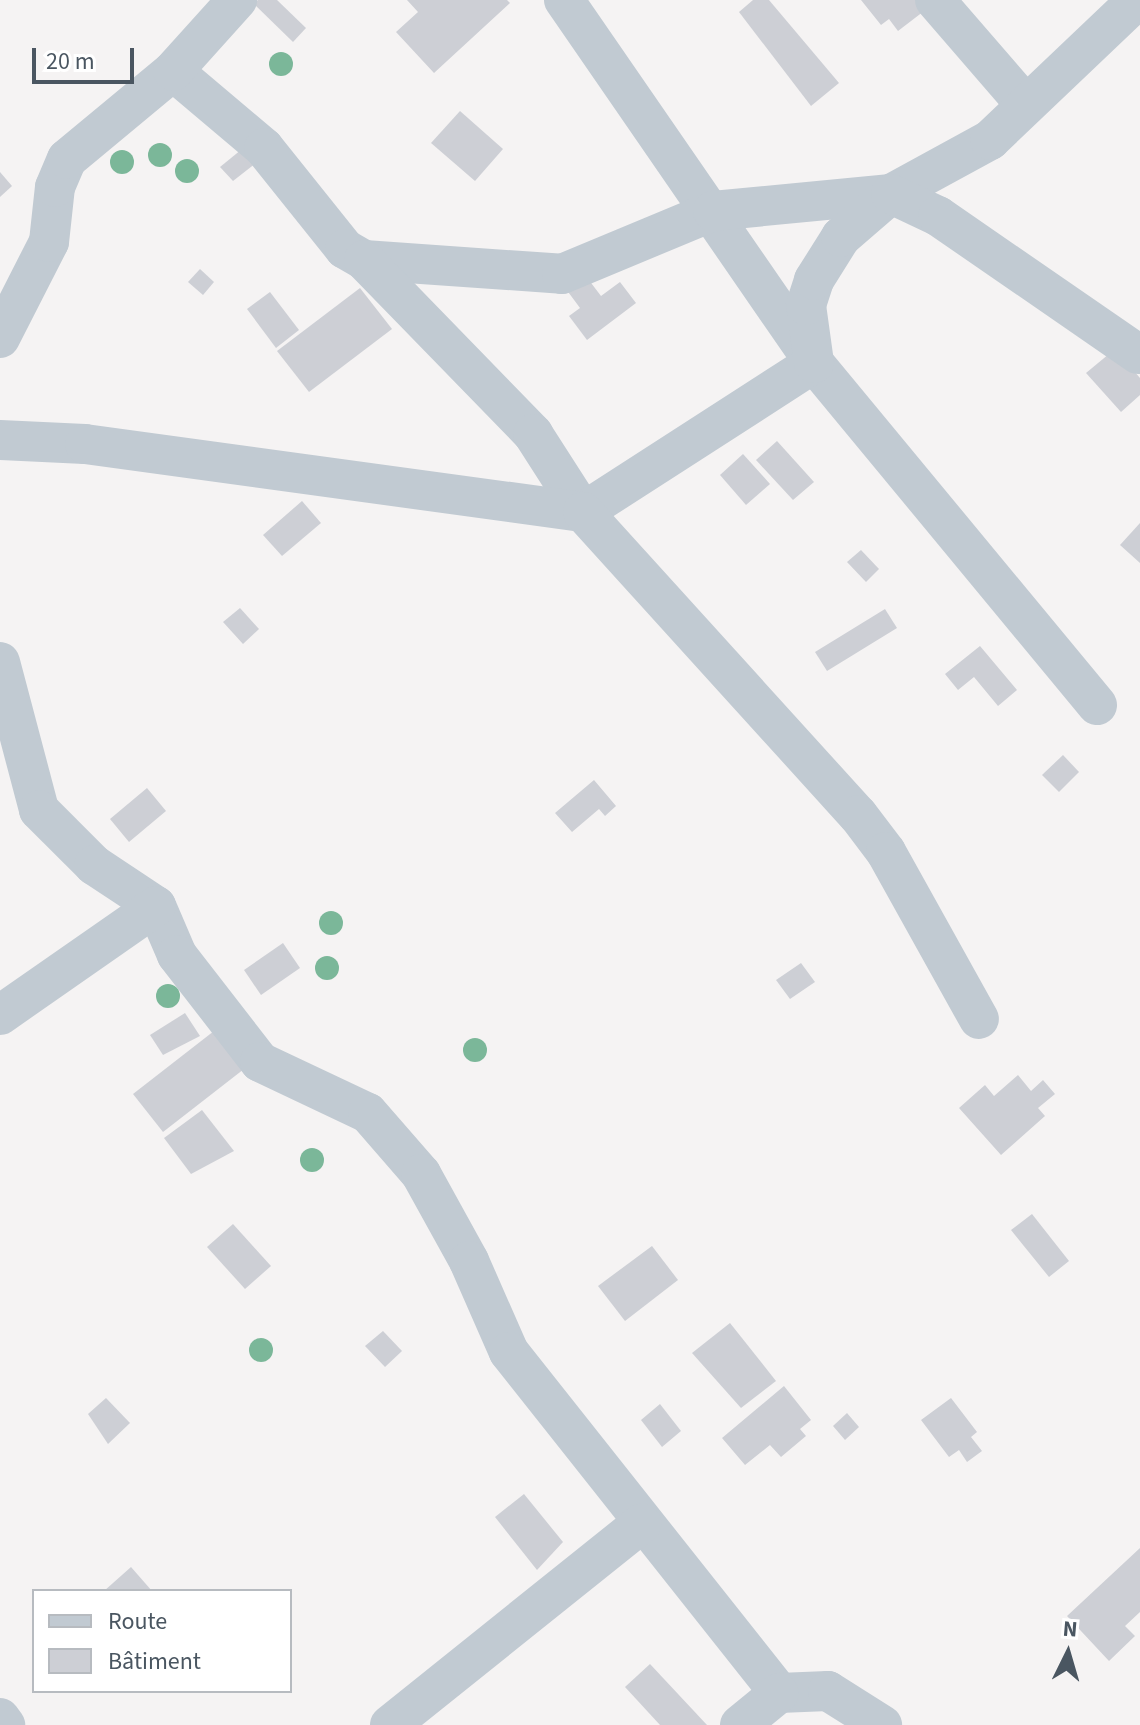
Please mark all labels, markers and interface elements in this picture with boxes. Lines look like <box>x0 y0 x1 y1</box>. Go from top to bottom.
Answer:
scale bar <box>36 32 138 82</box>
text: 20 m <box>46 44 95 79</box>
legend <box>32 1589 292 1693</box>
text: Route <box>108 1604 167 1639</box>
north arrow <box>1028 1613 1108 1693</box>
text: N <box>1061 1613 1079 1646</box>
text: Bâtiment <box>108 1644 201 1679</box>

